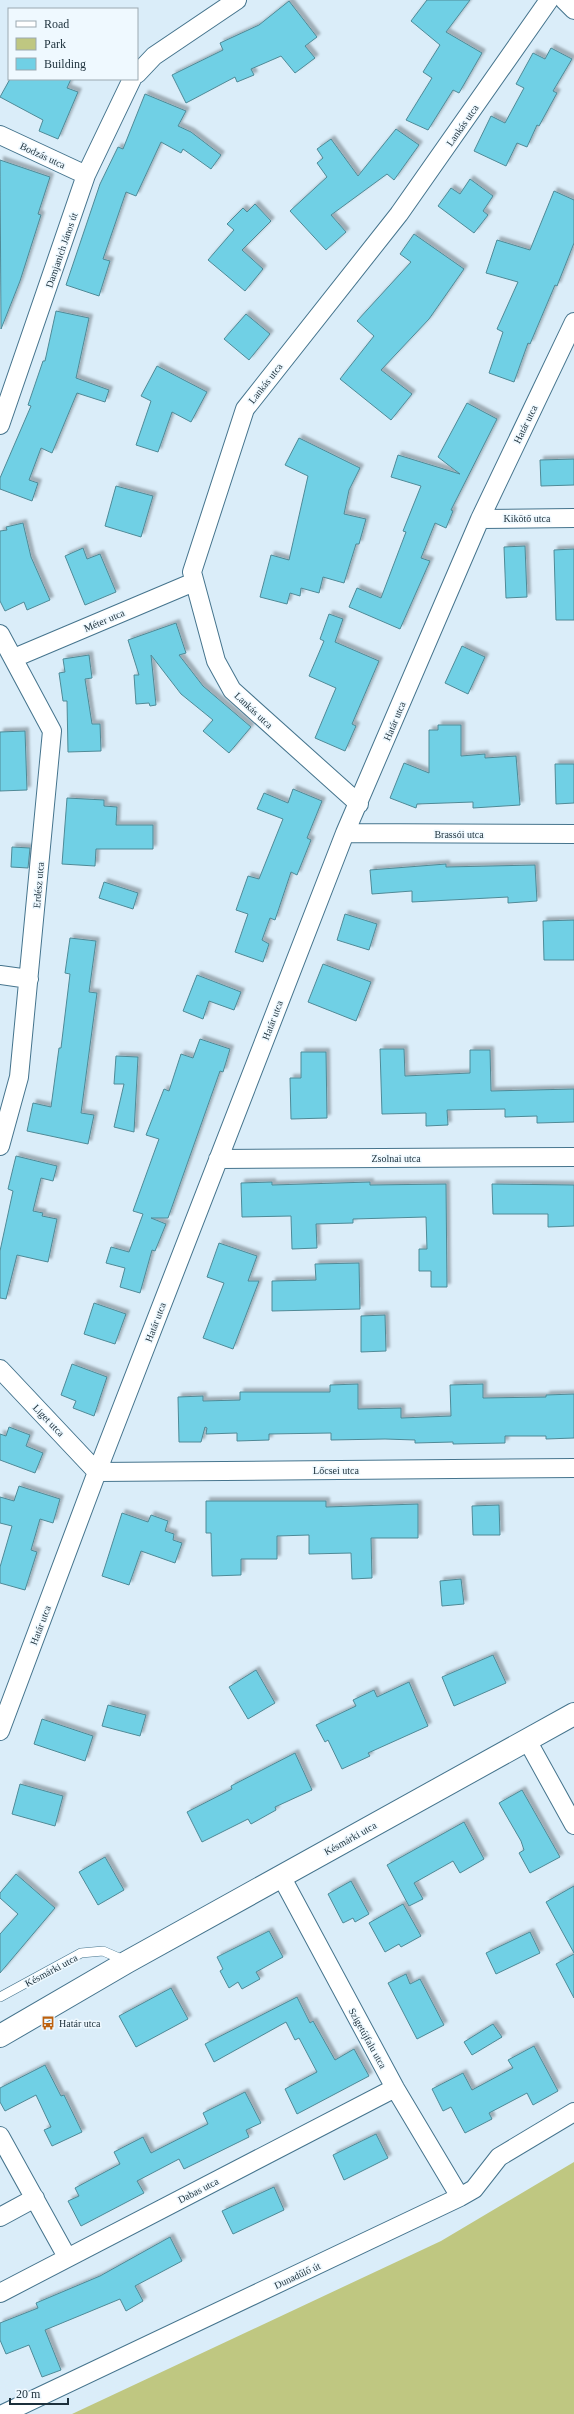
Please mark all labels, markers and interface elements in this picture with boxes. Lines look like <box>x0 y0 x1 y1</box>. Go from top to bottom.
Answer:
legend <box>8 8 138 80</box>
text: Road <box>44 17 69 31</box>
text: Park <box>44 37 66 51</box>
text: Building <box>44 57 86 71</box>
street label: Lankás utca <box>444 102 481 148</box>
street label: Bodzás utca <box>18 140 68 171</box>
street label: Damjanich János út <box>43 211 80 289</box>
street label: Lankás utca <box>246 361 285 406</box>
street label: Határ utca <box>511 403 540 445</box>
street label: Kikötő utca <box>504 513 551 524</box>
street label: Méter utca <box>82 607 127 634</box>
street label: Lankás utca <box>232 690 275 731</box>
street label: Határ utca <box>381 699 408 742</box>
street label: Brassói utca <box>434 829 484 840</box>
street label: Erdész utca <box>31 861 46 909</box>
street label: Határ utca <box>260 998 285 1041</box>
street label: Zsolnai utca <box>371 1153 421 1164</box>
street label: Határ utca <box>143 1300 168 1343</box>
street label: Liget utca <box>31 1402 67 1439</box>
street label: Lőcsei utca <box>313 1465 359 1476</box>
street label: Határ utca <box>28 1603 53 1646</box>
street label: Késmárki utca <box>322 1819 379 1857</box>
street label: Késmárki utca <box>23 1952 80 1989</box>
street label: Szigetújfalu utca <box>346 2006 389 2071</box>
bus stop icon: Határ utca <box>40 2015 56 2031</box>
place label: Határ utca <box>59 2018 101 2029</box>
street label: Dabas utca <box>176 2175 221 2205</box>
street label: Dunadűlő út <box>272 2260 322 2291</box>
scale bar <box>10 2380 68 2406</box>
text: 20 m <box>16 2387 41 2401</box>

